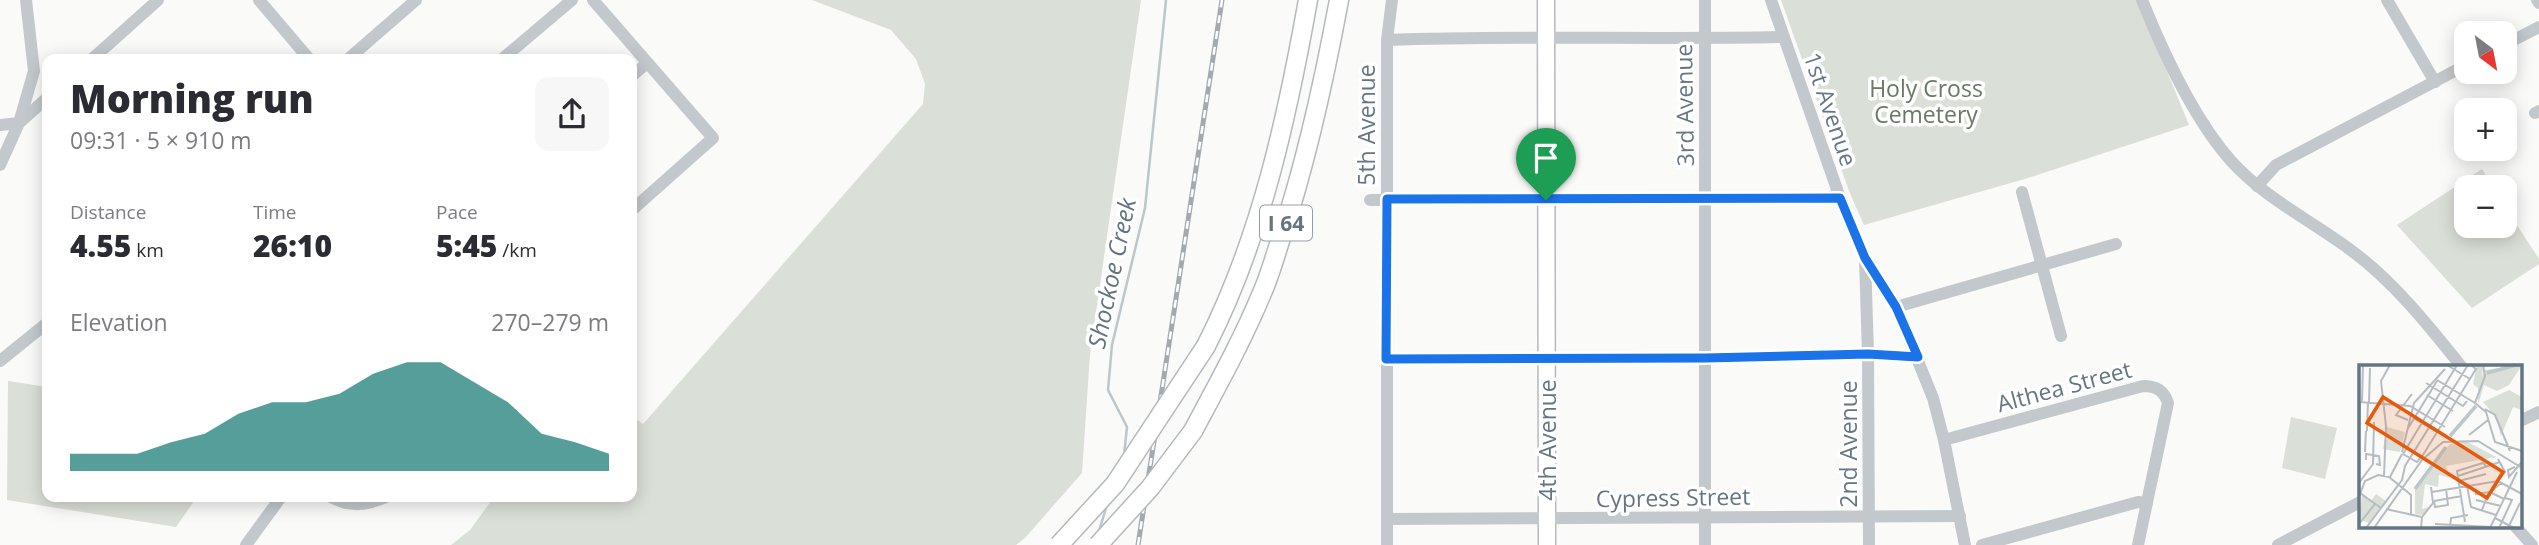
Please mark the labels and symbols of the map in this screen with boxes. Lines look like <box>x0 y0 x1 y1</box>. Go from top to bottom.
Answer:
north arrow <box>2454 21 2516 84</box>
street label: 3rd Avenue <box>1667 43 1701 167</box>
street label: 1st Avenue <box>1797 48 1865 170</box>
street label: 5th Avenue <box>1350 64 1382 186</box>
park label: Holy Cross Cemetery <box>1869 72 1983 130</box>
pin <box>1516 128 1576 200</box>
water label: Shockoe Creek <box>1079 194 1143 351</box>
road number: I 64 <box>1260 206 1312 241</box>
street label: Althea Street <box>1993 353 2135 419</box>
inset map <box>2359 365 2522 528</box>
street label: 4th Avenue <box>1531 379 1563 501</box>
street label: 2nd Avenue <box>1832 380 1864 508</box>
street label: Cypress Street <box>1595 480 1751 514</box>

